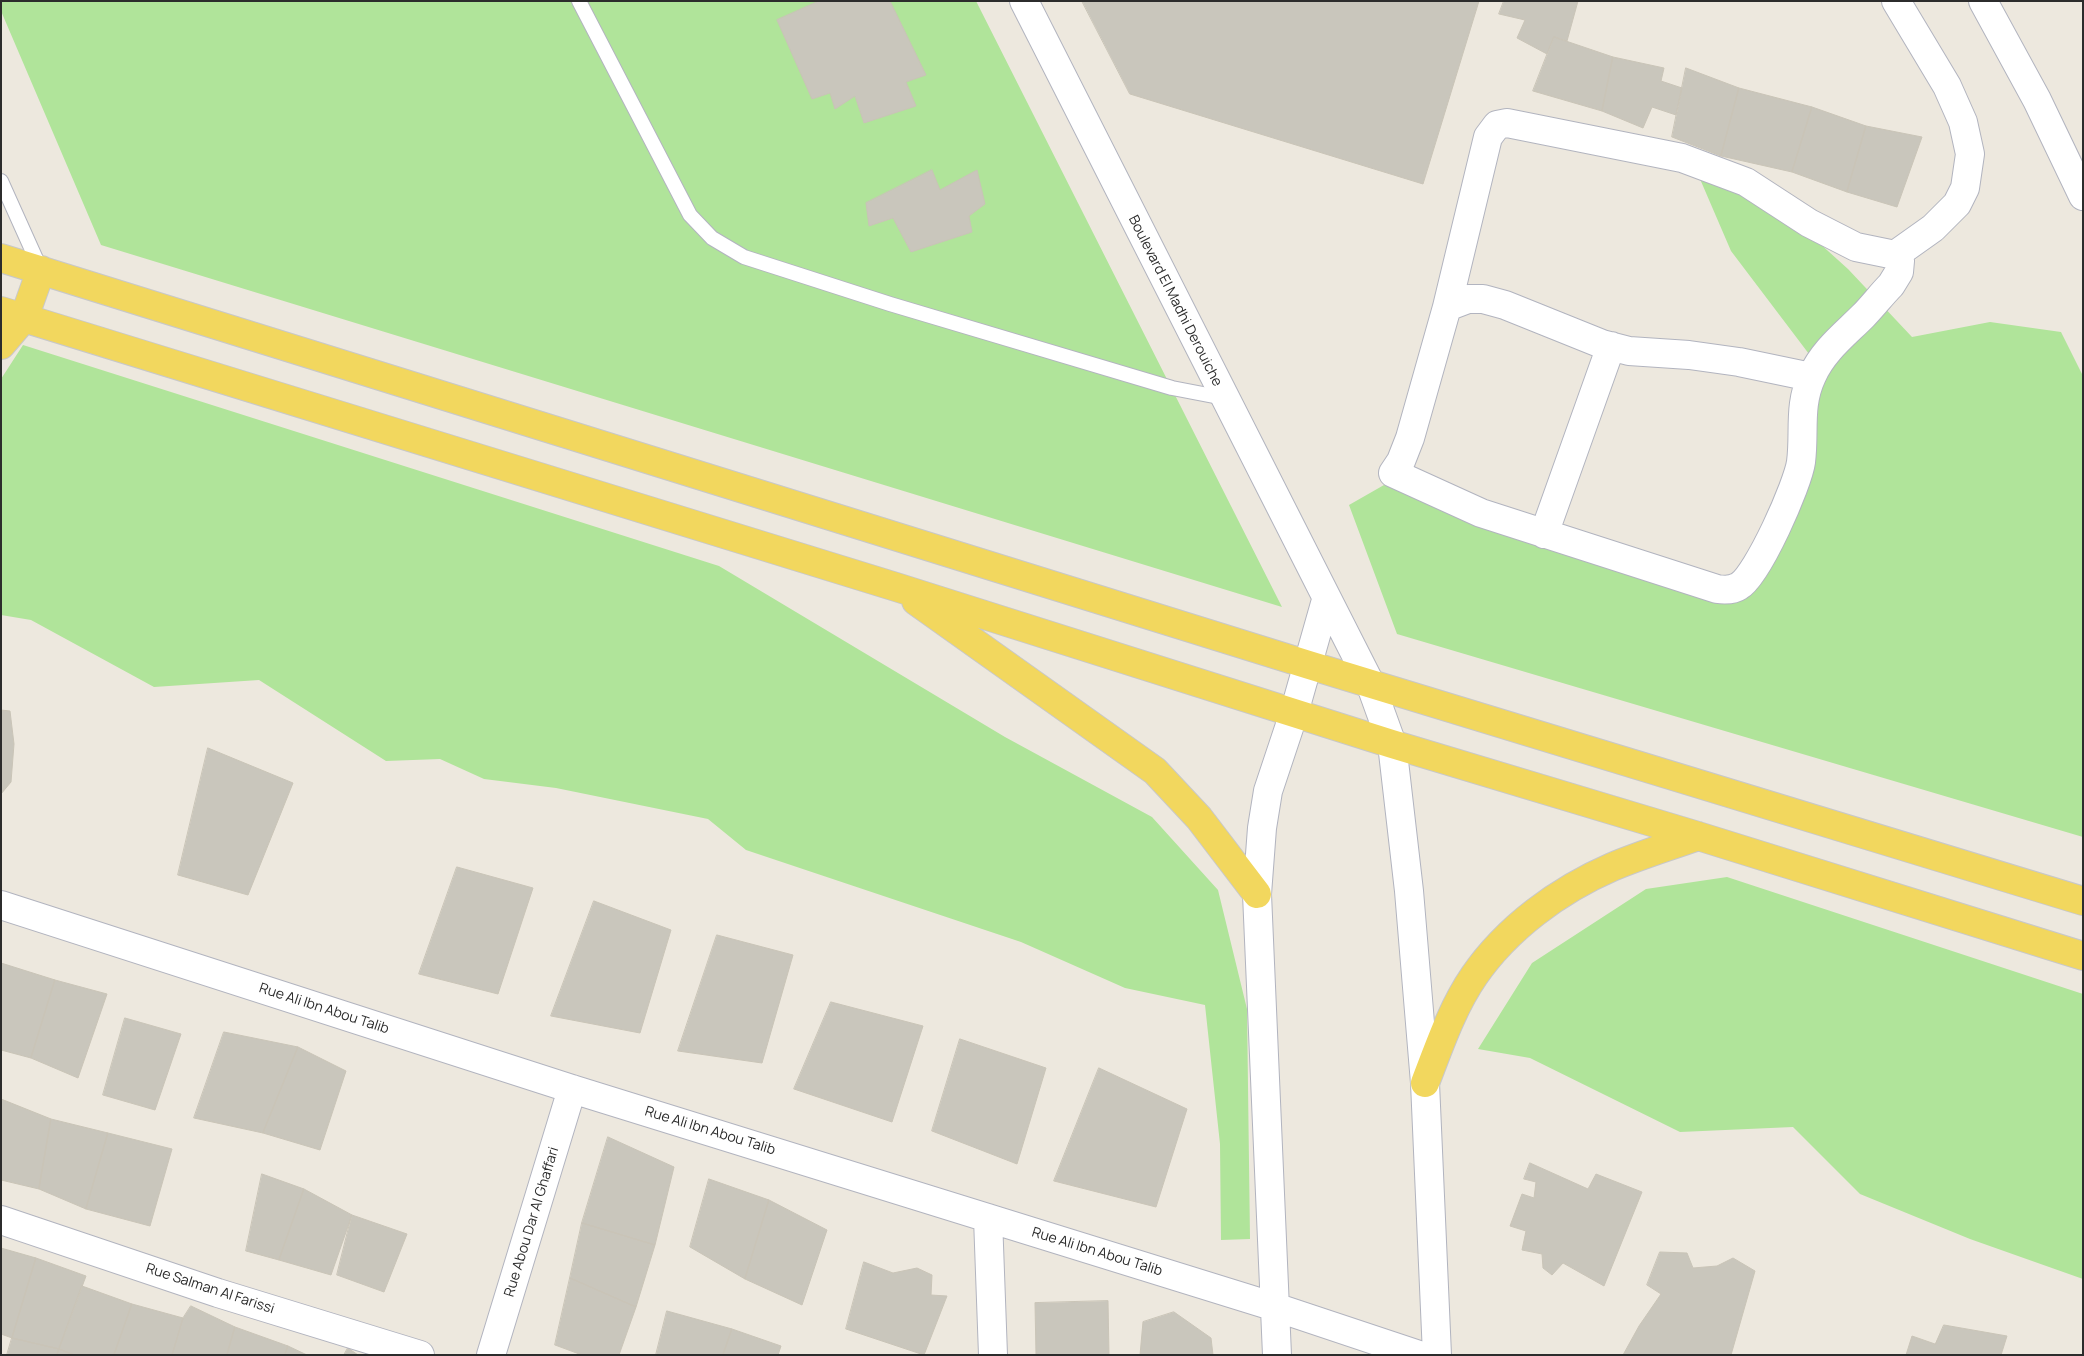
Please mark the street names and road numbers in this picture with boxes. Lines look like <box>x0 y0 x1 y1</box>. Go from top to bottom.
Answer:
street label: Boulevard El Madhi Derouiche <box>1124 213 1226 389</box>
street label: Rue Ali Ibn Abou Talib <box>257 980 391 1038</box>
street label: Rue Ali Ibn Abou Talib <box>643 1103 777 1159</box>
street label: Rue Abou Dar Al Ghaffari <box>501 1145 563 1299</box>
street label: Rue Ali Ibn Abou Talib <box>1030 1224 1164 1280</box>
street label: Rue Salman Al Farissi <box>144 1260 276 1318</box>

